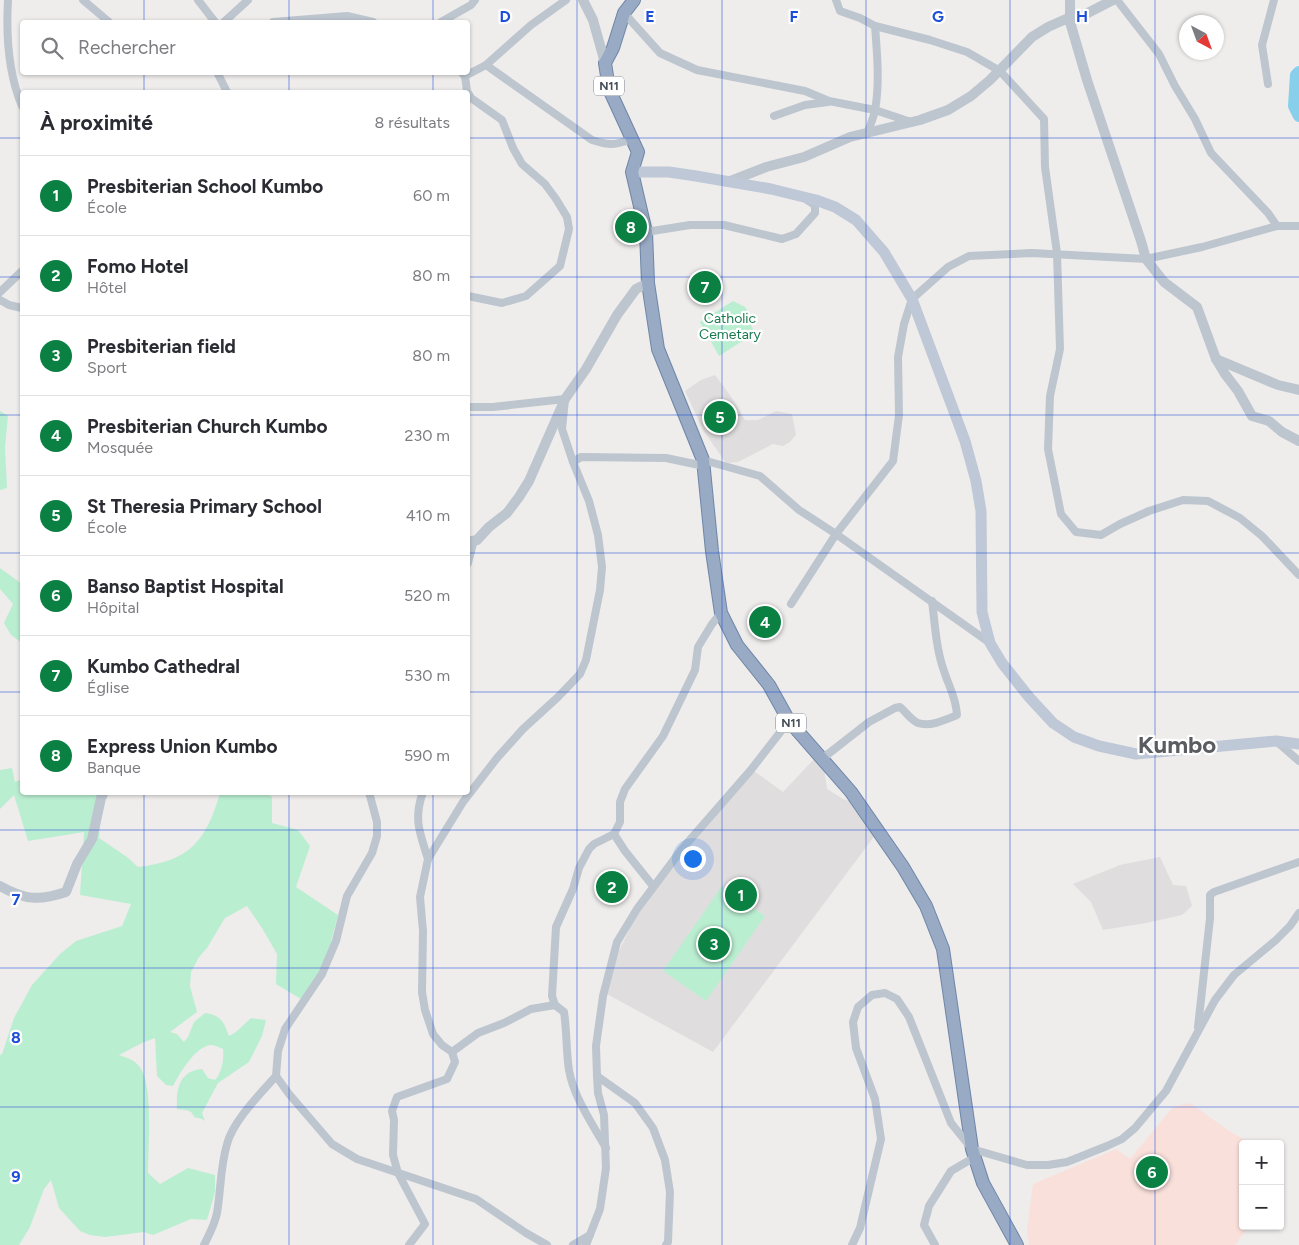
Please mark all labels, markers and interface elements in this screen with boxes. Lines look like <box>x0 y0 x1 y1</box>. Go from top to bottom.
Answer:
text: D <box>499 7 511 26</box>
text: E <box>645 7 655 26</box>
text: F <box>790 7 799 26</box>
text: G <box>932 7 944 26</box>
text: H <box>1076 7 1088 26</box>
north arrow <box>1179 15 1224 60</box>
search box <box>20 20 470 75</box>
icon: search <box>38 34 66 62</box>
text: Rechercher <box>78 36 176 59</box>
road number: N11 <box>594 76 624 95</box>
text: À proximité <box>40 110 153 135</box>
text: 8 résultats <box>374 113 450 132</box>
text: Presbiterian School Kumbo <box>87 175 323 198</box>
text: 1 <box>53 186 59 205</box>
text: 60 m <box>413 186 450 205</box>
text: École <box>87 198 127 217</box>
pin: 8 <box>615 208 647 246</box>
text: Fomo Hotel <box>87 255 189 278</box>
text: 2 <box>51 266 61 285</box>
text: 80 m <box>412 266 450 285</box>
pin: 7 <box>689 268 721 306</box>
text: Hôtel <box>87 278 127 297</box>
park label: Catholic Cemetary <box>699 310 762 343</box>
text: Presbiterian field <box>87 335 236 358</box>
text: 3 <box>52 346 60 365</box>
text: 80 m <box>412 346 450 365</box>
text: Sport <box>87 358 127 377</box>
pin: 5 <box>704 398 736 436</box>
text: Presbiterian Church Kumbo <box>87 415 327 438</box>
text: 4 <box>51 426 61 445</box>
text: 230 m <box>405 426 450 445</box>
text: Mosquée <box>87 438 153 457</box>
text: St Theresia Primary School <box>87 495 322 518</box>
text: 5 <box>51 506 61 525</box>
text: 410 m <box>406 506 450 525</box>
text: École <box>87 518 127 537</box>
text: Banso Baptist Hospital <box>87 575 284 598</box>
text: 6 <box>51 586 61 605</box>
text: 520 m <box>404 586 450 605</box>
text: Hôpital <box>87 598 139 617</box>
pin: 4 <box>749 603 781 641</box>
text: Kumbo Cathedral <box>87 655 240 678</box>
text: 7 <box>52 666 60 685</box>
text: 530 m <box>404 666 450 685</box>
text: Église <box>87 678 129 697</box>
road number: N11 <box>776 714 806 732</box>
district label: Kumbo <box>1138 730 1216 759</box>
text: Express Union Kumbo <box>87 735 277 758</box>
text: 8 <box>51 746 61 765</box>
text: 590 m <box>404 746 450 765</box>
text: Banque <box>87 758 141 777</box>
your location <box>680 846 706 872</box>
pin: 2 <box>596 868 628 906</box>
pin: 1 <box>725 876 757 914</box>
text: 7 <box>12 890 21 909</box>
pin: 3 <box>698 925 730 963</box>
text: 8 <box>11 1028 21 1047</box>
map controls <box>1239 1140 1284 1230</box>
button: + <box>1239 1140 1284 1185</box>
pin: 6 <box>1136 1153 1168 1191</box>
text: 9 <box>11 1167 21 1186</box>
button: − <box>1239 1185 1284 1230</box>

